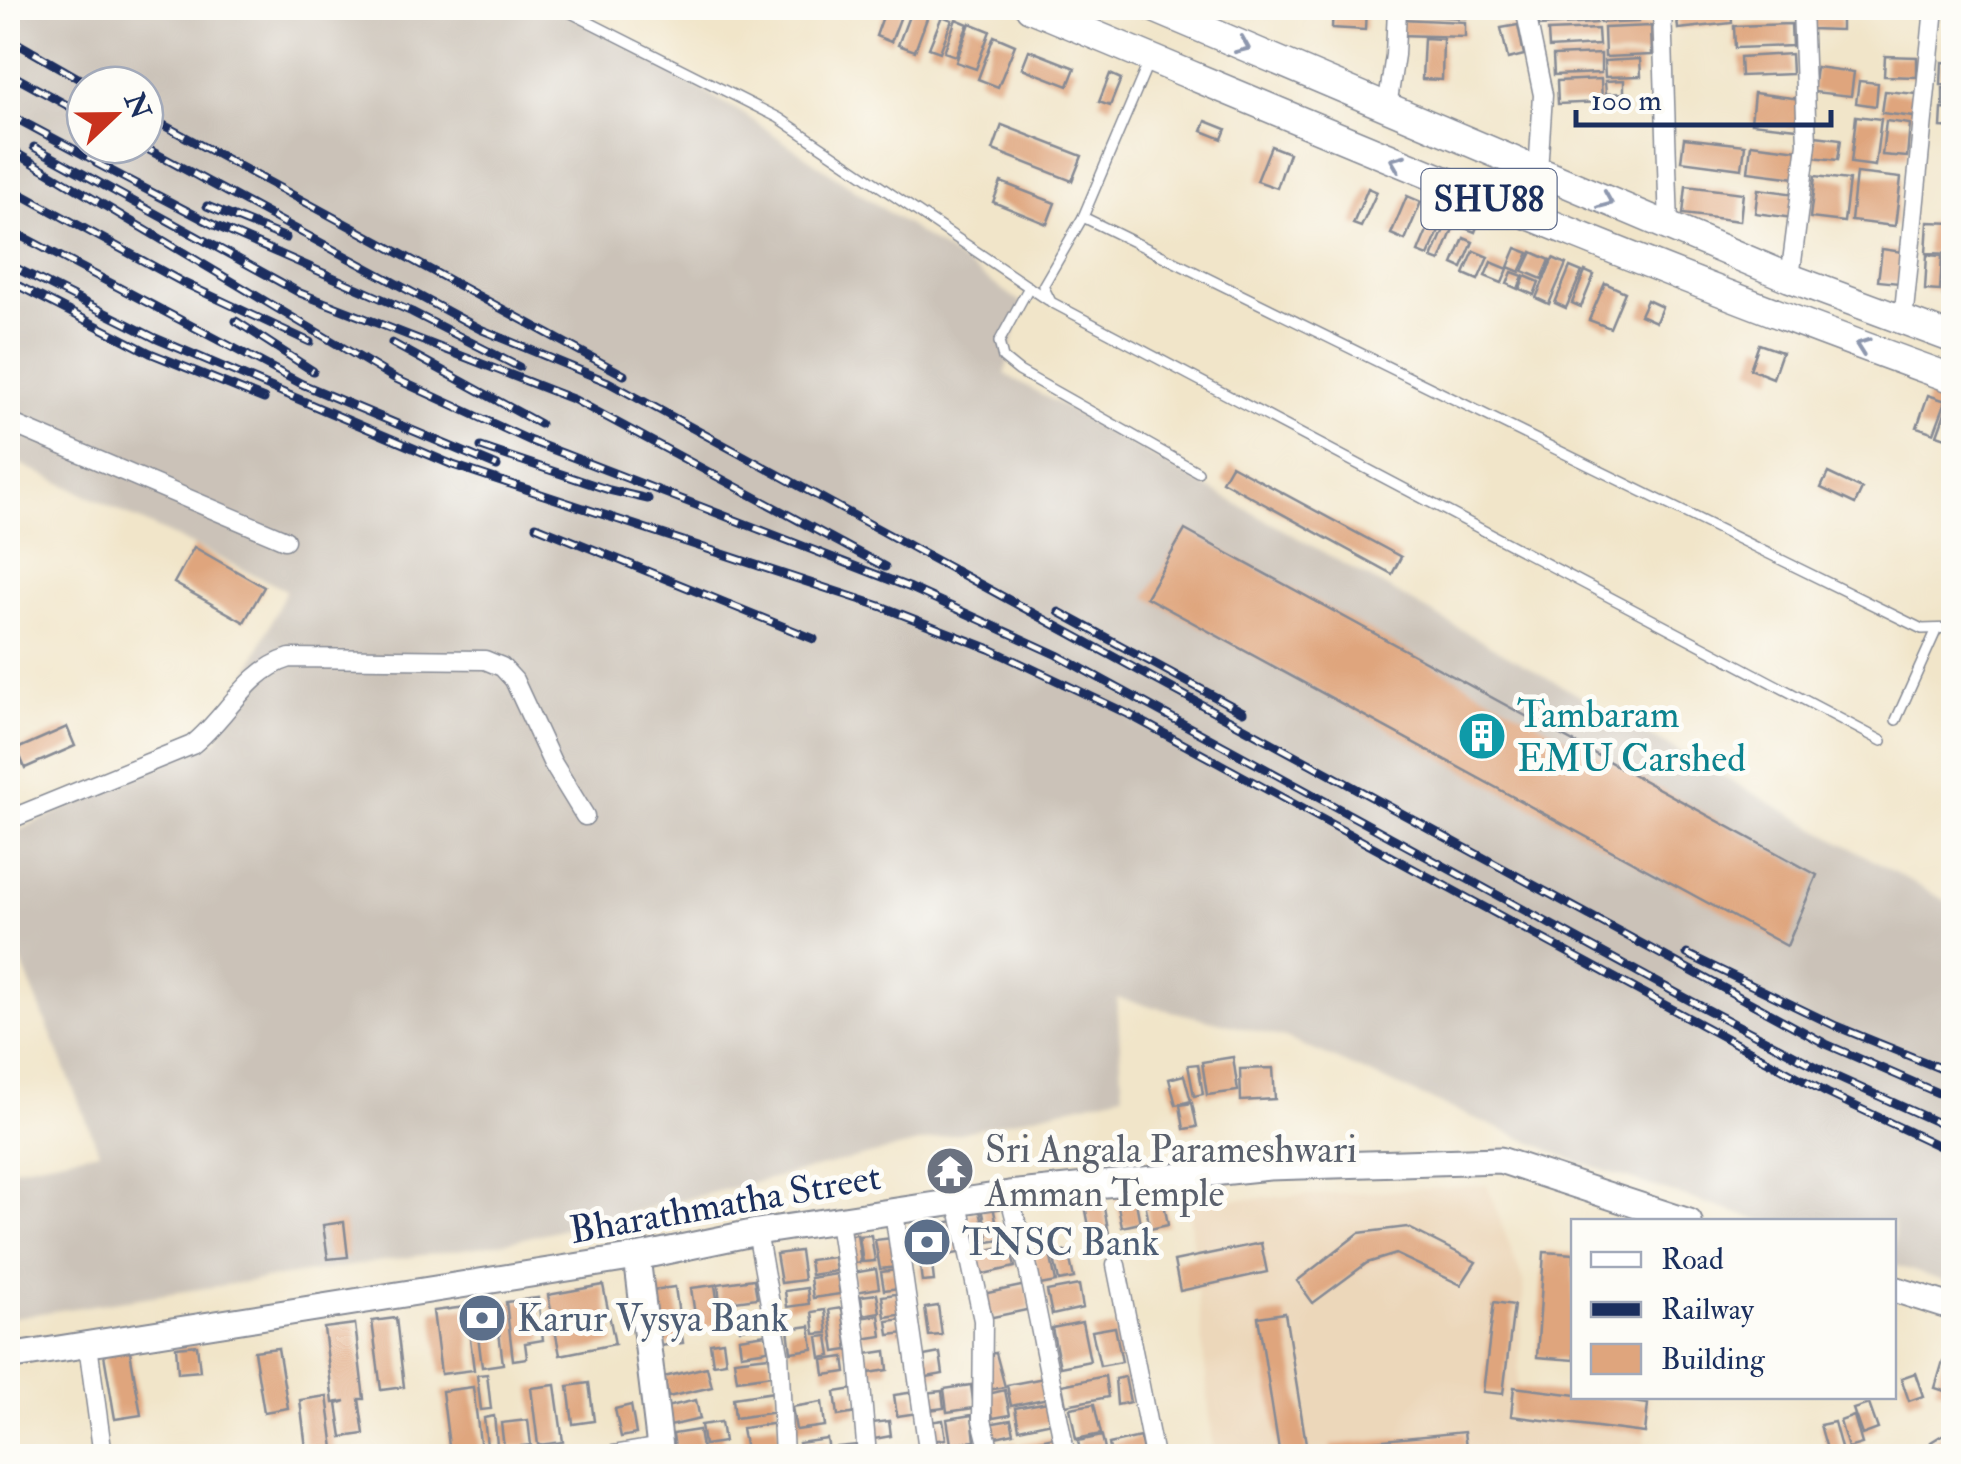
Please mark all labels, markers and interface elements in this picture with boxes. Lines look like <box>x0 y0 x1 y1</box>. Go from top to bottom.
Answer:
one-way arrow <box>1233 34 1251 54</box>
north arrow <box>65 65 165 165</box>
scale bar <box>1576 65 1831 127</box>
text: 100 m <box>1591 82 1662 119</box>
text: N <box>115 87 158 125</box>
one-way arrow <box>1389 154 1407 174</box>
road number: SHU88 <box>1422 169 1556 229</box>
one-way arrow <box>1596 189 1614 209</box>
one-way arrow <box>1854 337 1871 358</box>
place label: Tambaram EMU Carshed <box>1517 691 1746 783</box>
building icon: Tambaram EMU Carshed <box>1456 710 1508 762</box>
place label: Sri Angala Parameshwari Amman Temple <box>984 1126 1357 1218</box>
temple icon: Sri Angala Parameshwari Amman Temple <box>924 1145 976 1197</box>
street label: Bharathmatha Street <box>566 1153 884 1255</box>
bank icon: TNSC Bank <box>901 1216 953 1268</box>
place label: TNSC Bank <box>962 1219 1160 1267</box>
legend <box>1571 1219 1896 1399</box>
text: Road <box>1661 1241 1724 1278</box>
text: Railway <box>1661 1291 1755 1328</box>
bank icon: Karur Vysya Bank <box>456 1292 508 1344</box>
place label: Karur Vysya Bank <box>517 1295 789 1343</box>
text: Building <box>1661 1341 1766 1378</box>

